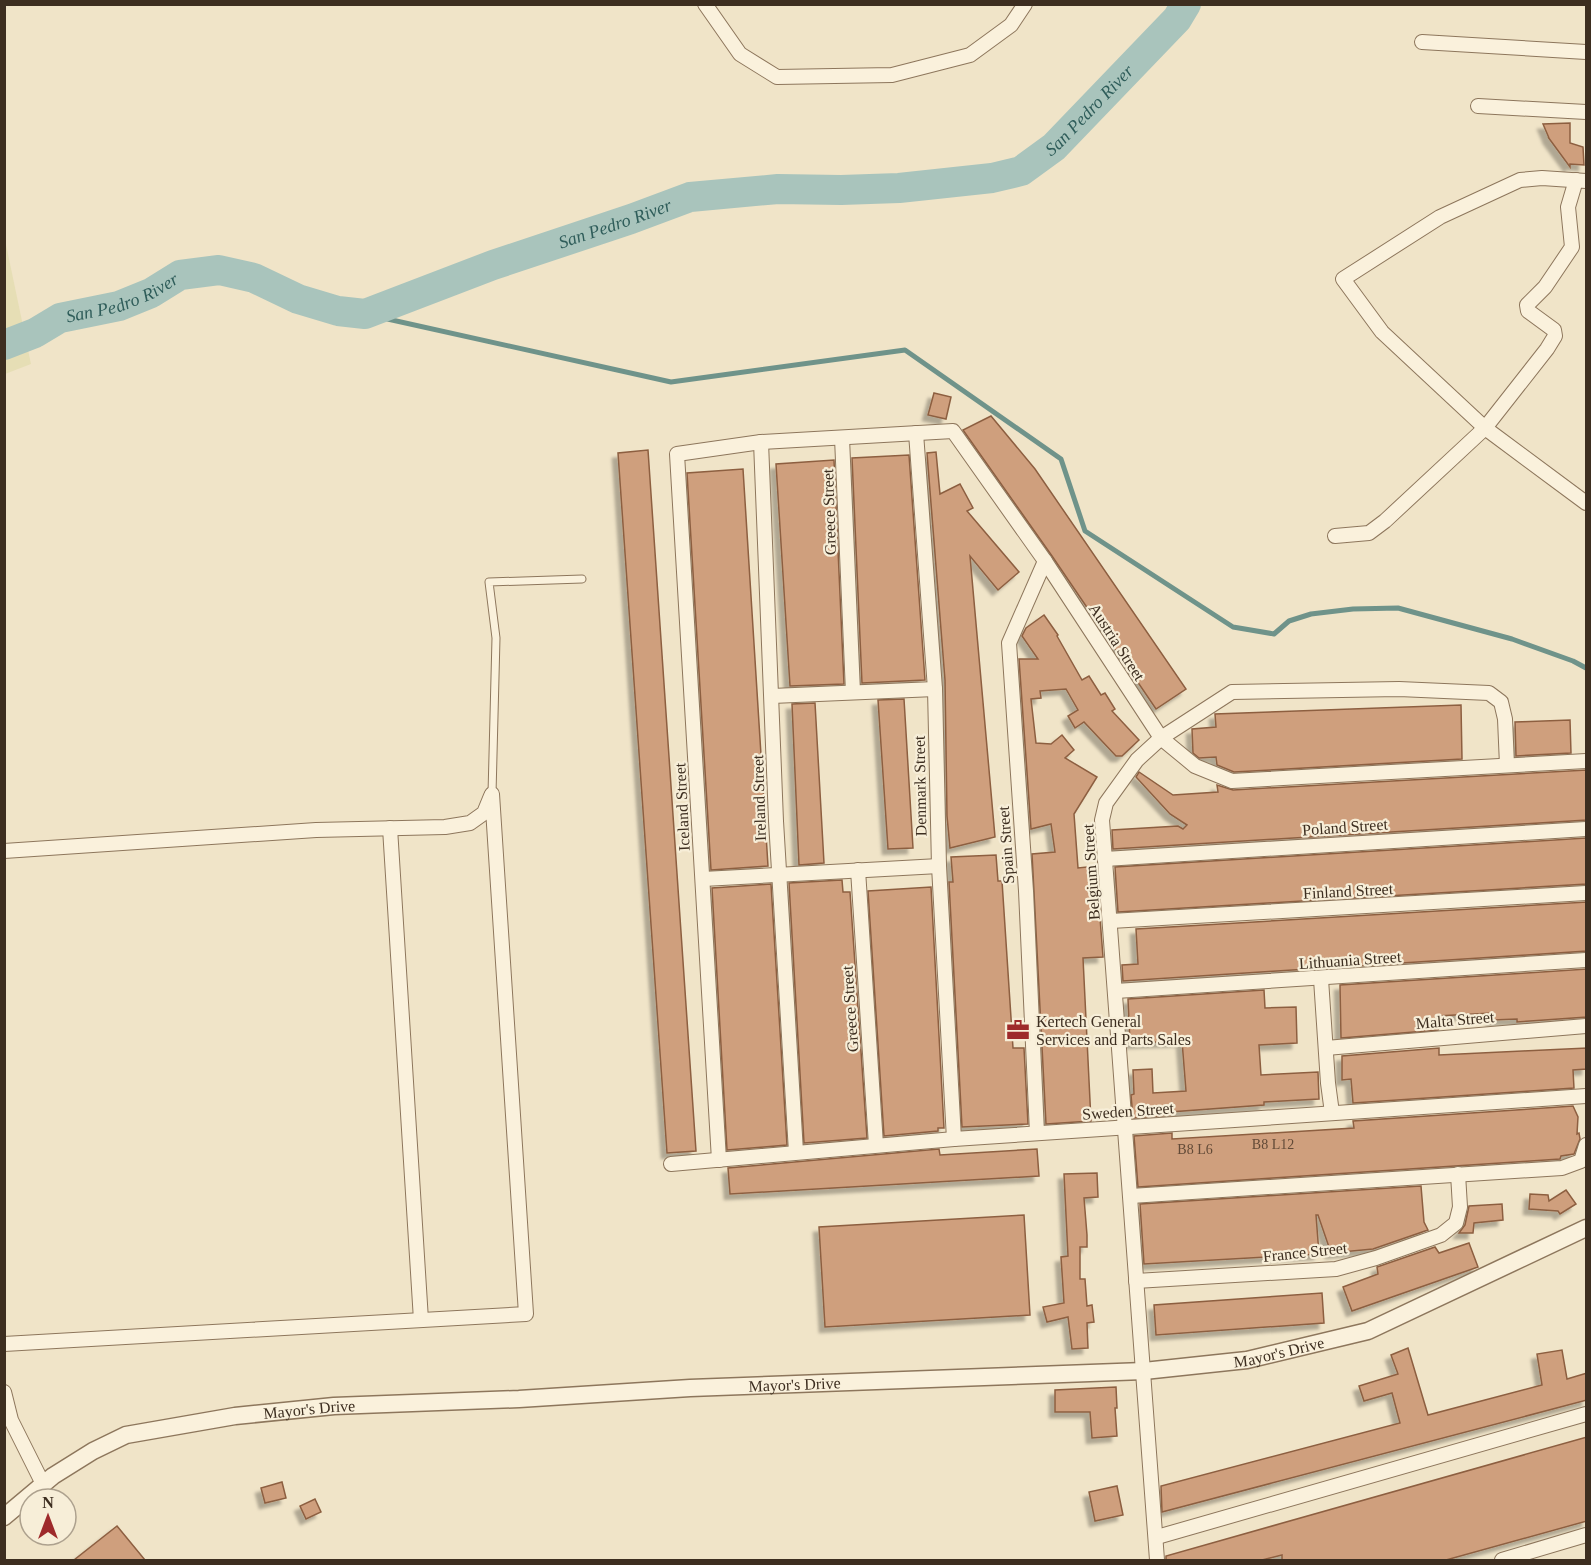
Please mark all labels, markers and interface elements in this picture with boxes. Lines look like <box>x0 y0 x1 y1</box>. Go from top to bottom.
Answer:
water label: San Pedro River <box>1041 60 1138 160</box>
water label: San Pedro River <box>556 194 675 252</box>
water label: San Pedro River <box>64 268 183 327</box>
street label: Greece Street <box>819 468 839 556</box>
street label: Austria Street <box>1086 600 1149 684</box>
street label: Denmark Street <box>911 735 929 837</box>
street label: Ireland Street <box>749 754 769 842</box>
street label: Iceland Street <box>671 762 693 852</box>
street label: Spain Street <box>995 805 1018 884</box>
street label: Poland Street <box>1302 815 1389 838</box>
street label: Belgium Street <box>1079 823 1104 921</box>
street label: Finland Street <box>1303 880 1394 902</box>
street label: Lithuania Street <box>1298 948 1402 972</box>
street label: Greece Street <box>838 965 862 1053</box>
street label: Malta Street <box>1415 1008 1495 1032</box>
place label: Kertech General Services and Parts Sales <box>1036 1013 1191 1048</box>
office icon: Kertech General Services and Parts Sales <box>1005 1017 1031 1043</box>
street label: Sweden Street <box>1082 1099 1175 1123</box>
house number: B8 L12 <box>1252 1137 1294 1152</box>
house number: B8 L6 <box>1177 1142 1213 1157</box>
street label: France Street <box>1262 1239 1349 1265</box>
street label: Mayor's Drive <box>1233 1333 1326 1370</box>
street label: Mayor's Drive <box>748 1374 841 1395</box>
street label: Mayor's Drive <box>262 1397 356 1422</box>
north arrow <box>18 1487 78 1547</box>
text: N <box>42 1494 54 1511</box>

